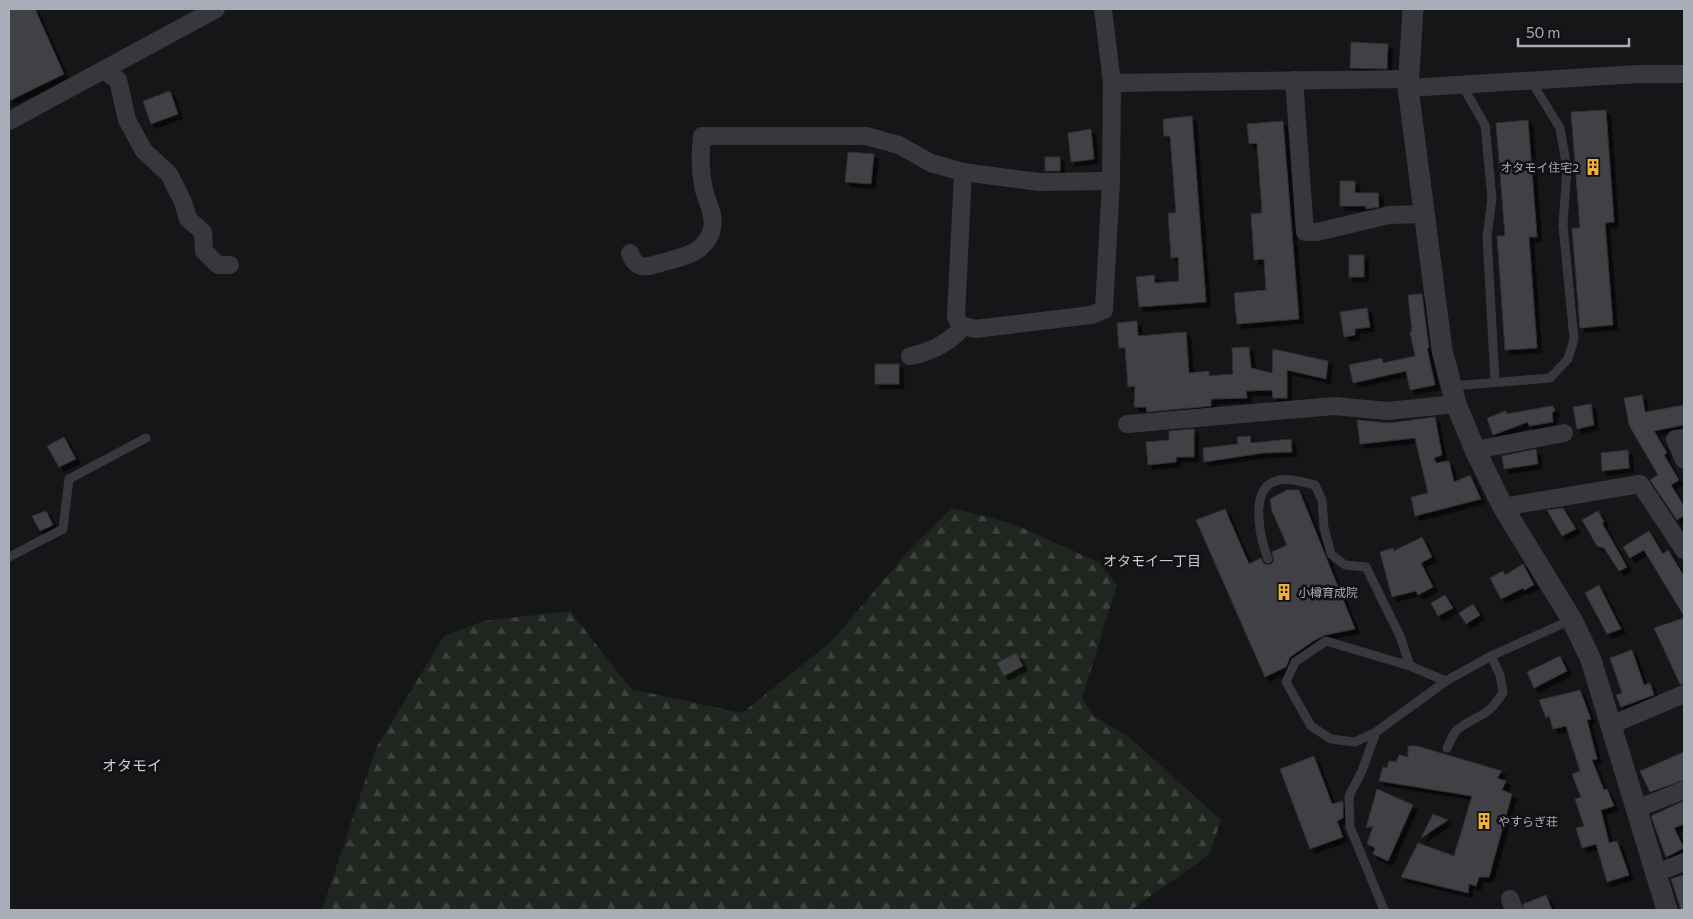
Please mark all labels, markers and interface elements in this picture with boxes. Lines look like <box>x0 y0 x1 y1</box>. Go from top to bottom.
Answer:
scale bar <box>1518 15 1629 47</box>
text: 50 m <box>1526 23 1560 41</box>
building icon: オタモイ住宅2 <box>1583 157 1603 177</box>
place label: オタモイ住宅2 <box>1500 160 1579 174</box>
district label: オタモイ一丁目 <box>1103 552 1201 569</box>
building icon: 小樽育成院 <box>1274 582 1294 602</box>
place label: 小樽育成院 <box>1298 585 1358 599</box>
district label: オタモイ <box>102 756 162 774</box>
building icon: やすらぎ荘 <box>1474 811 1494 831</box>
place label: やすらぎ荘 <box>1498 814 1558 828</box>

